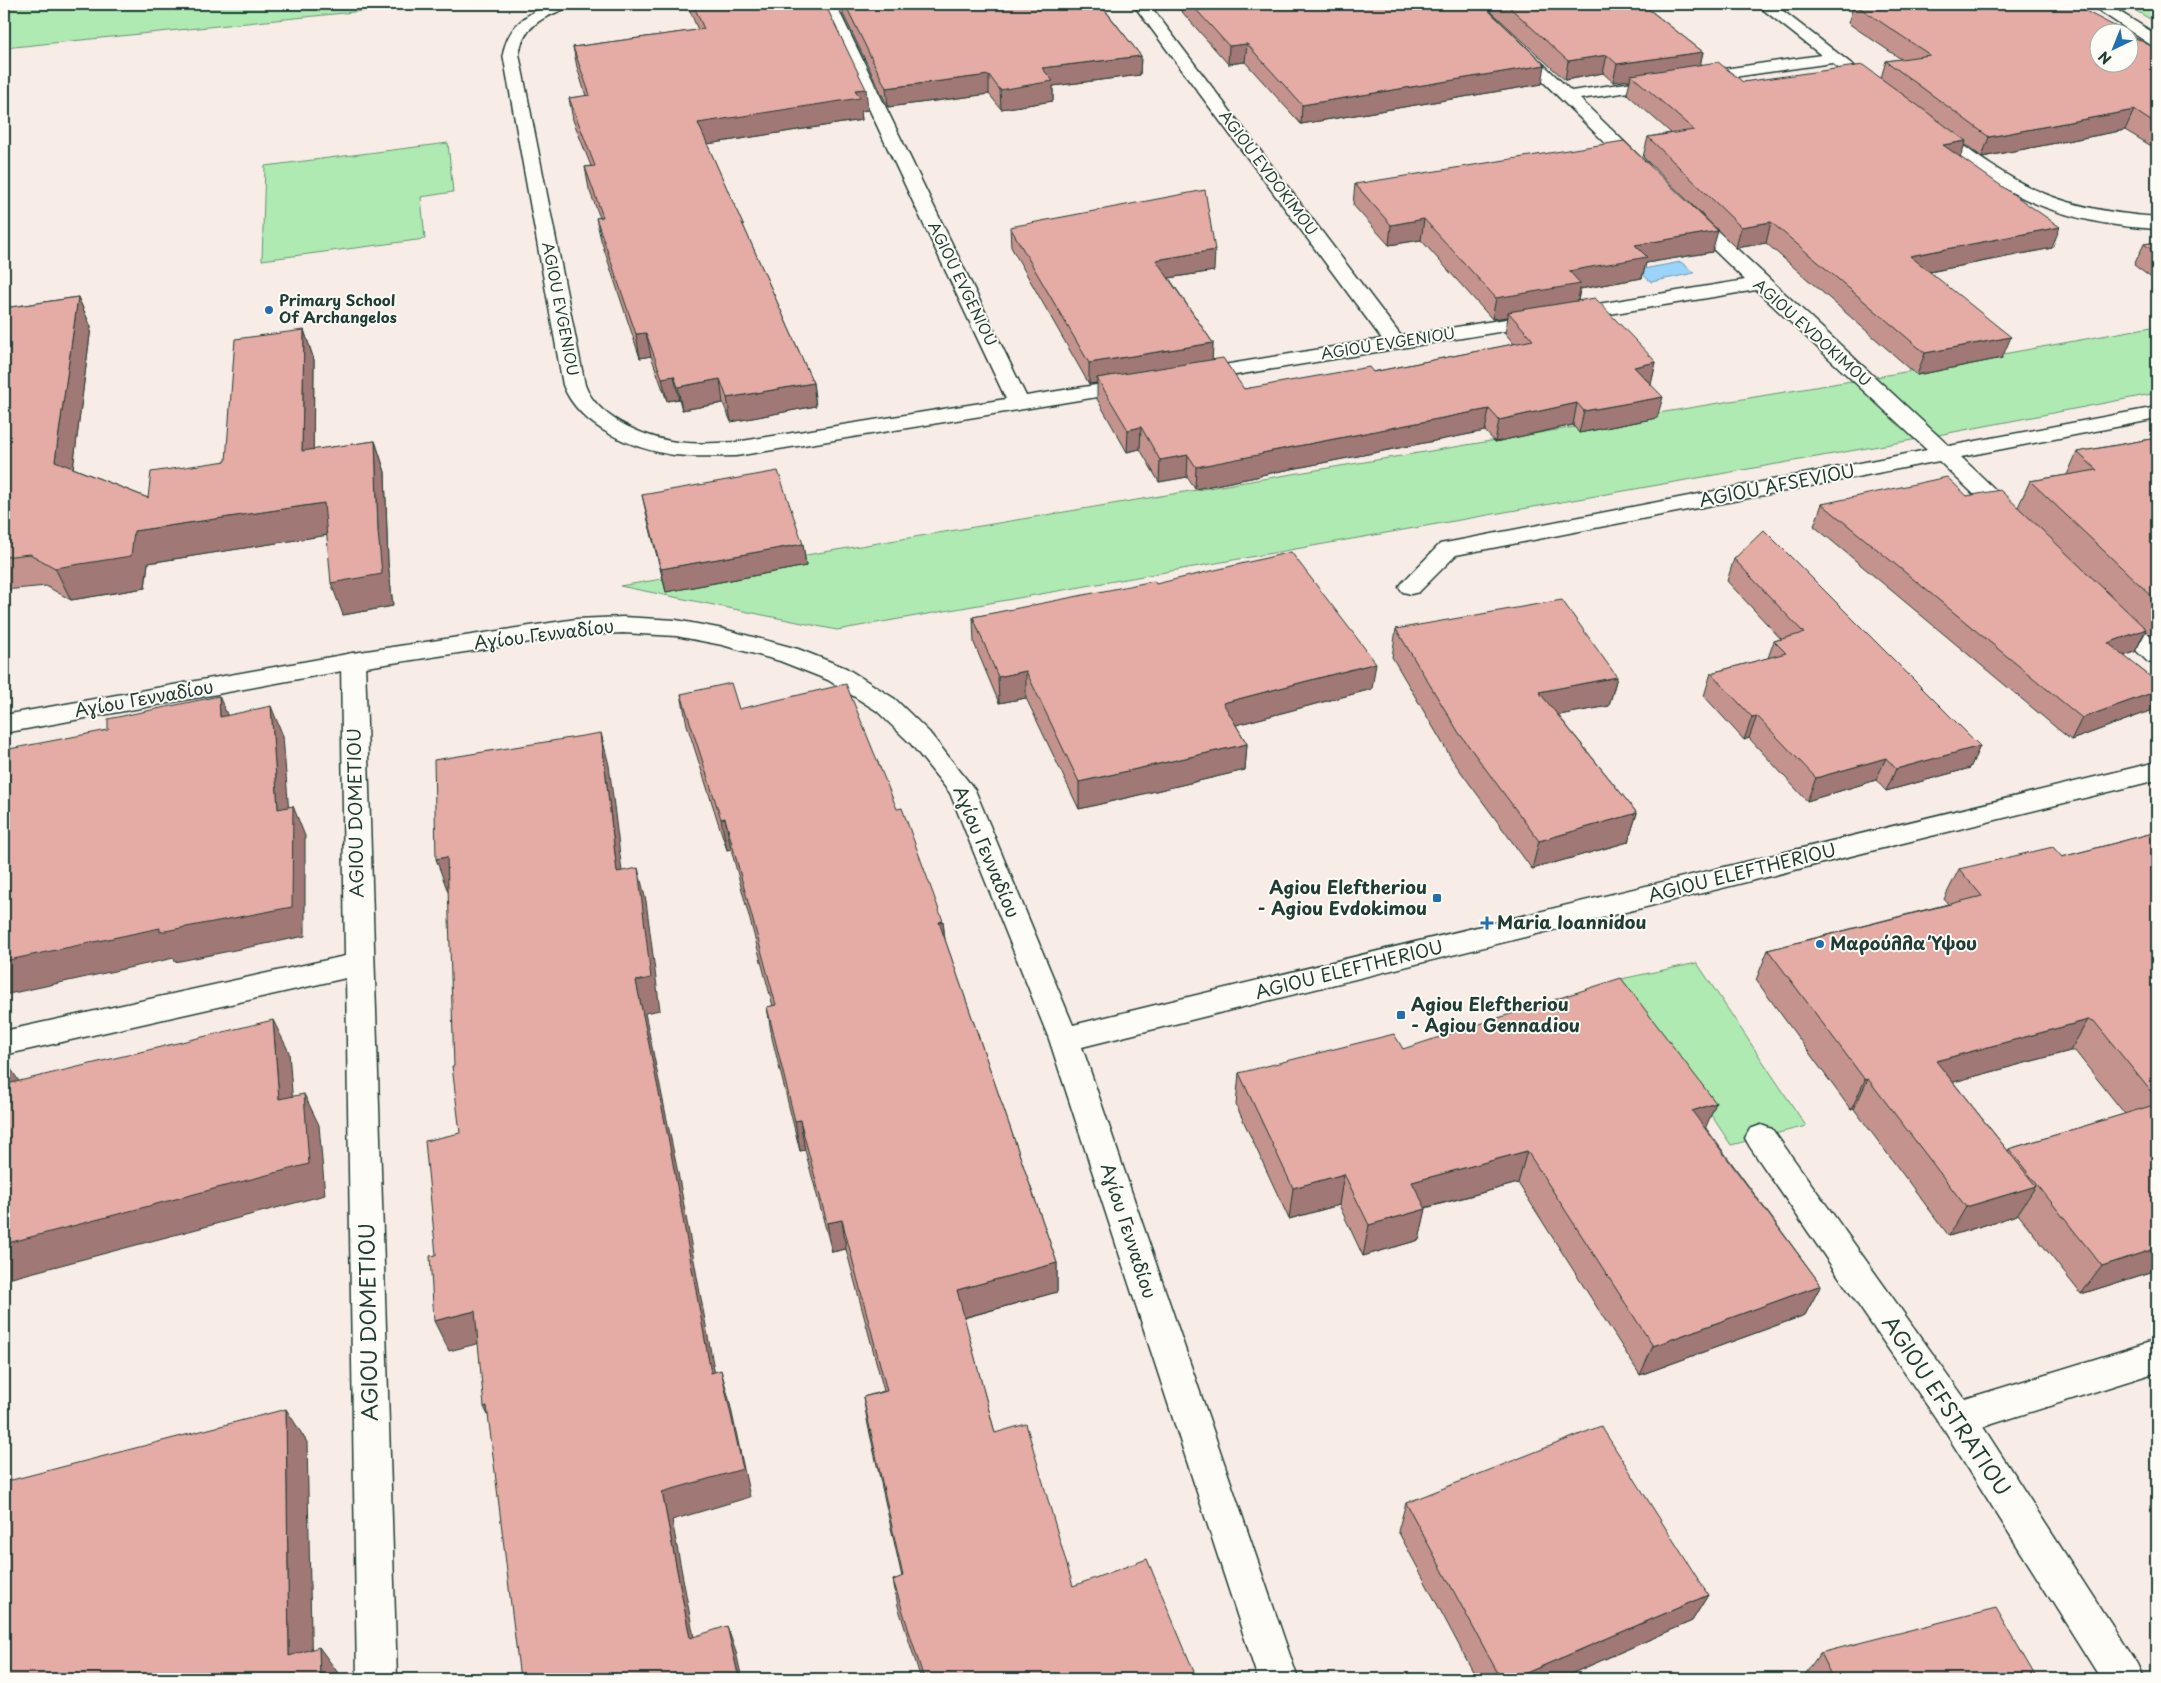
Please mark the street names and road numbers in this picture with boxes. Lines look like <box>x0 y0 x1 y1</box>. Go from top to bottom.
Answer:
street label: AGIOU EVDOKIMOU <box>1214 105 1324 240</box>
street label: AGIOU EVGENIOU <box>923 217 1003 349</box>
street label: AGIOU EVGENIOU <box>537 240 586 378</box>
street label: AGIOU EVDOKIMOU <box>1749 273 1877 391</box>
street label: AGIOU EVGENIOU <box>1319 321 1457 365</box>
street label: AGIOU AFSEVIOU <box>1696 456 1857 513</box>
street label: Αγίου Γενναδίου <box>472 612 615 656</box>
street label: Αγίου Γενναδίου <box>72 672 215 723</box>
street label: AGIOU DOMETIOU <box>340 728 369 898</box>
street label: Αγίου Γενναδίου <box>947 781 1027 922</box>
street label: AGIOU ELEFTHERIOU <box>1645 835 1838 908</box>
street label: AGIOU ELEFTHERIOU <box>1252 932 1445 1005</box>
street label: Αγίου Γενναδίου <box>1095 1159 1164 1302</box>
street label: AGIOU DOMETIOU <box>349 1223 385 1421</box>
street label: AGIOU EFSTRATIOU <box>1875 1308 2020 1501</box>

